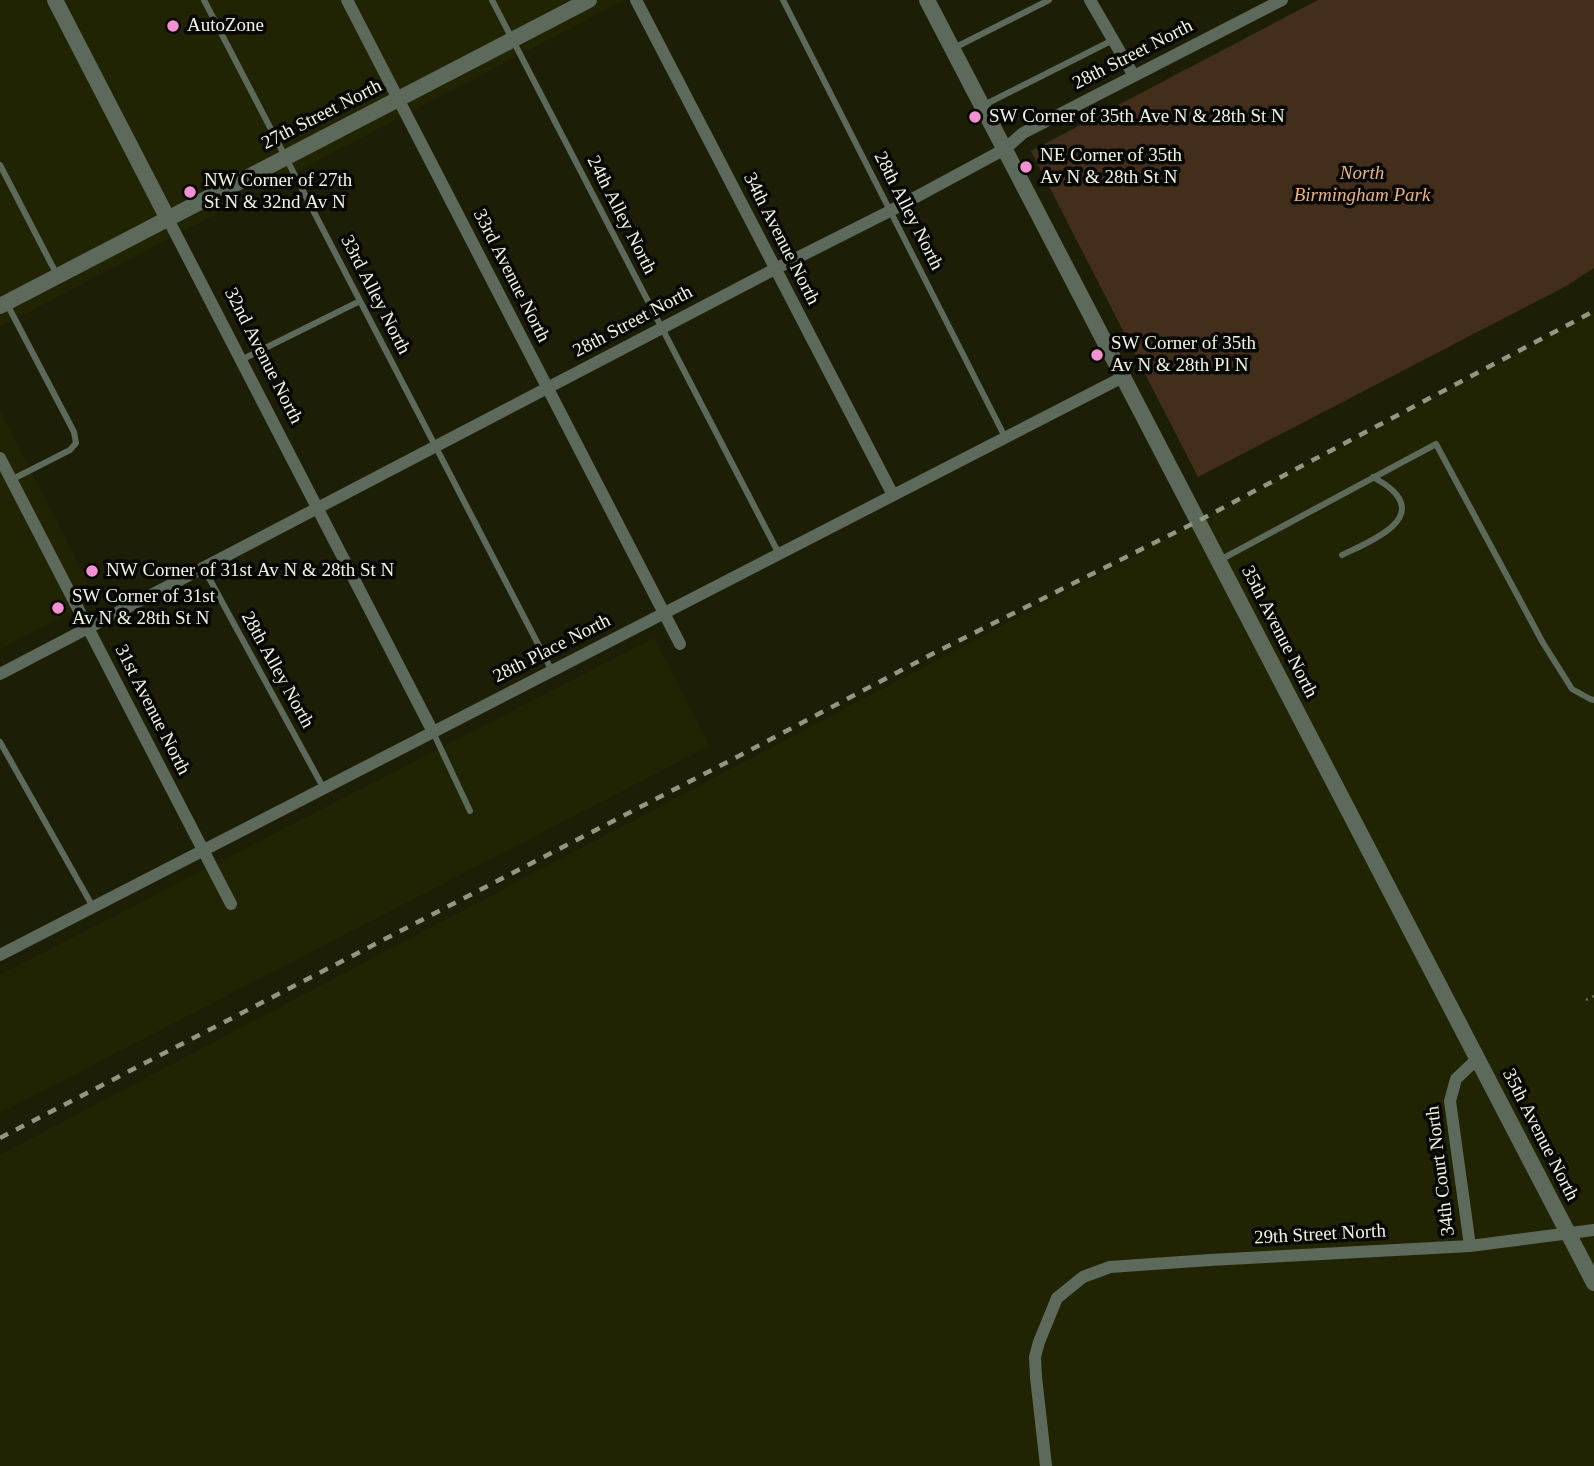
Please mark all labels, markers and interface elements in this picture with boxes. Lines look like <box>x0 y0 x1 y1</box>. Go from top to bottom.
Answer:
place label: AutoZone <box>187 15 264 37</box>
street label: 28th Street North <box>1069 15 1197 95</box>
marker: AutoZone <box>165 18 181 34</box>
street label: 27th Street North <box>258 75 386 155</box>
place label: SW Corner of 35th Ave N & 28th St N <box>989 106 1285 128</box>
marker: SW Corner of 35th Ave N & 28th St N <box>967 109 983 125</box>
place label: NE Corner of 35th Av N & 28th St N <box>1040 145 1182 189</box>
street label: 28th Alley North <box>868 148 948 274</box>
street label: 24th Alley North <box>581 152 661 278</box>
marker: NE Corner of 35th Av N & 28th St N <box>1018 159 1034 175</box>
park label: North Birmingham Park <box>1294 163 1430 207</box>
street label: 34th Avenue North <box>738 169 824 309</box>
place label: NW Corner of 27th St N & 32nd Av N <box>204 170 352 214</box>
marker: NW Corner of 27th St N & 32nd Av N <box>182 184 198 200</box>
street label: 33rd Avenue North <box>468 206 554 346</box>
street label: 33rd Alley North <box>335 232 415 358</box>
street label: 28th Street North <box>569 281 697 363</box>
street label: 32nd Avenue North <box>219 284 307 428</box>
place label: SW Corner of 35th Av N & 28th Pl N <box>1111 333 1256 377</box>
marker: SW Corner of 35th Av N & 28th Pl N <box>1089 347 1105 363</box>
place label: NW Corner of 31st Av N & 28th St N <box>106 560 394 582</box>
street label: 35th Avenue North <box>1236 562 1322 702</box>
marker: NW Corner of 31st Av N & 28th St N <box>84 563 100 579</box>
place label: SW Corner of 31st Av N & 28th St N <box>72 586 215 630</box>
marker: SW Corner of 31st Av N & 28th St N <box>50 600 66 616</box>
street label: 28th Alley North <box>236 608 318 732</box>
street label: 28th Place North <box>489 610 615 688</box>
street label: 31st Avenue North <box>109 641 195 779</box>
street label: 35th Avenue North <box>1497 1065 1583 1205</box>
street label: 34th Court North <box>1422 1105 1460 1237</box>
street label: 29th Street North <box>1254 1220 1386 1250</box>

